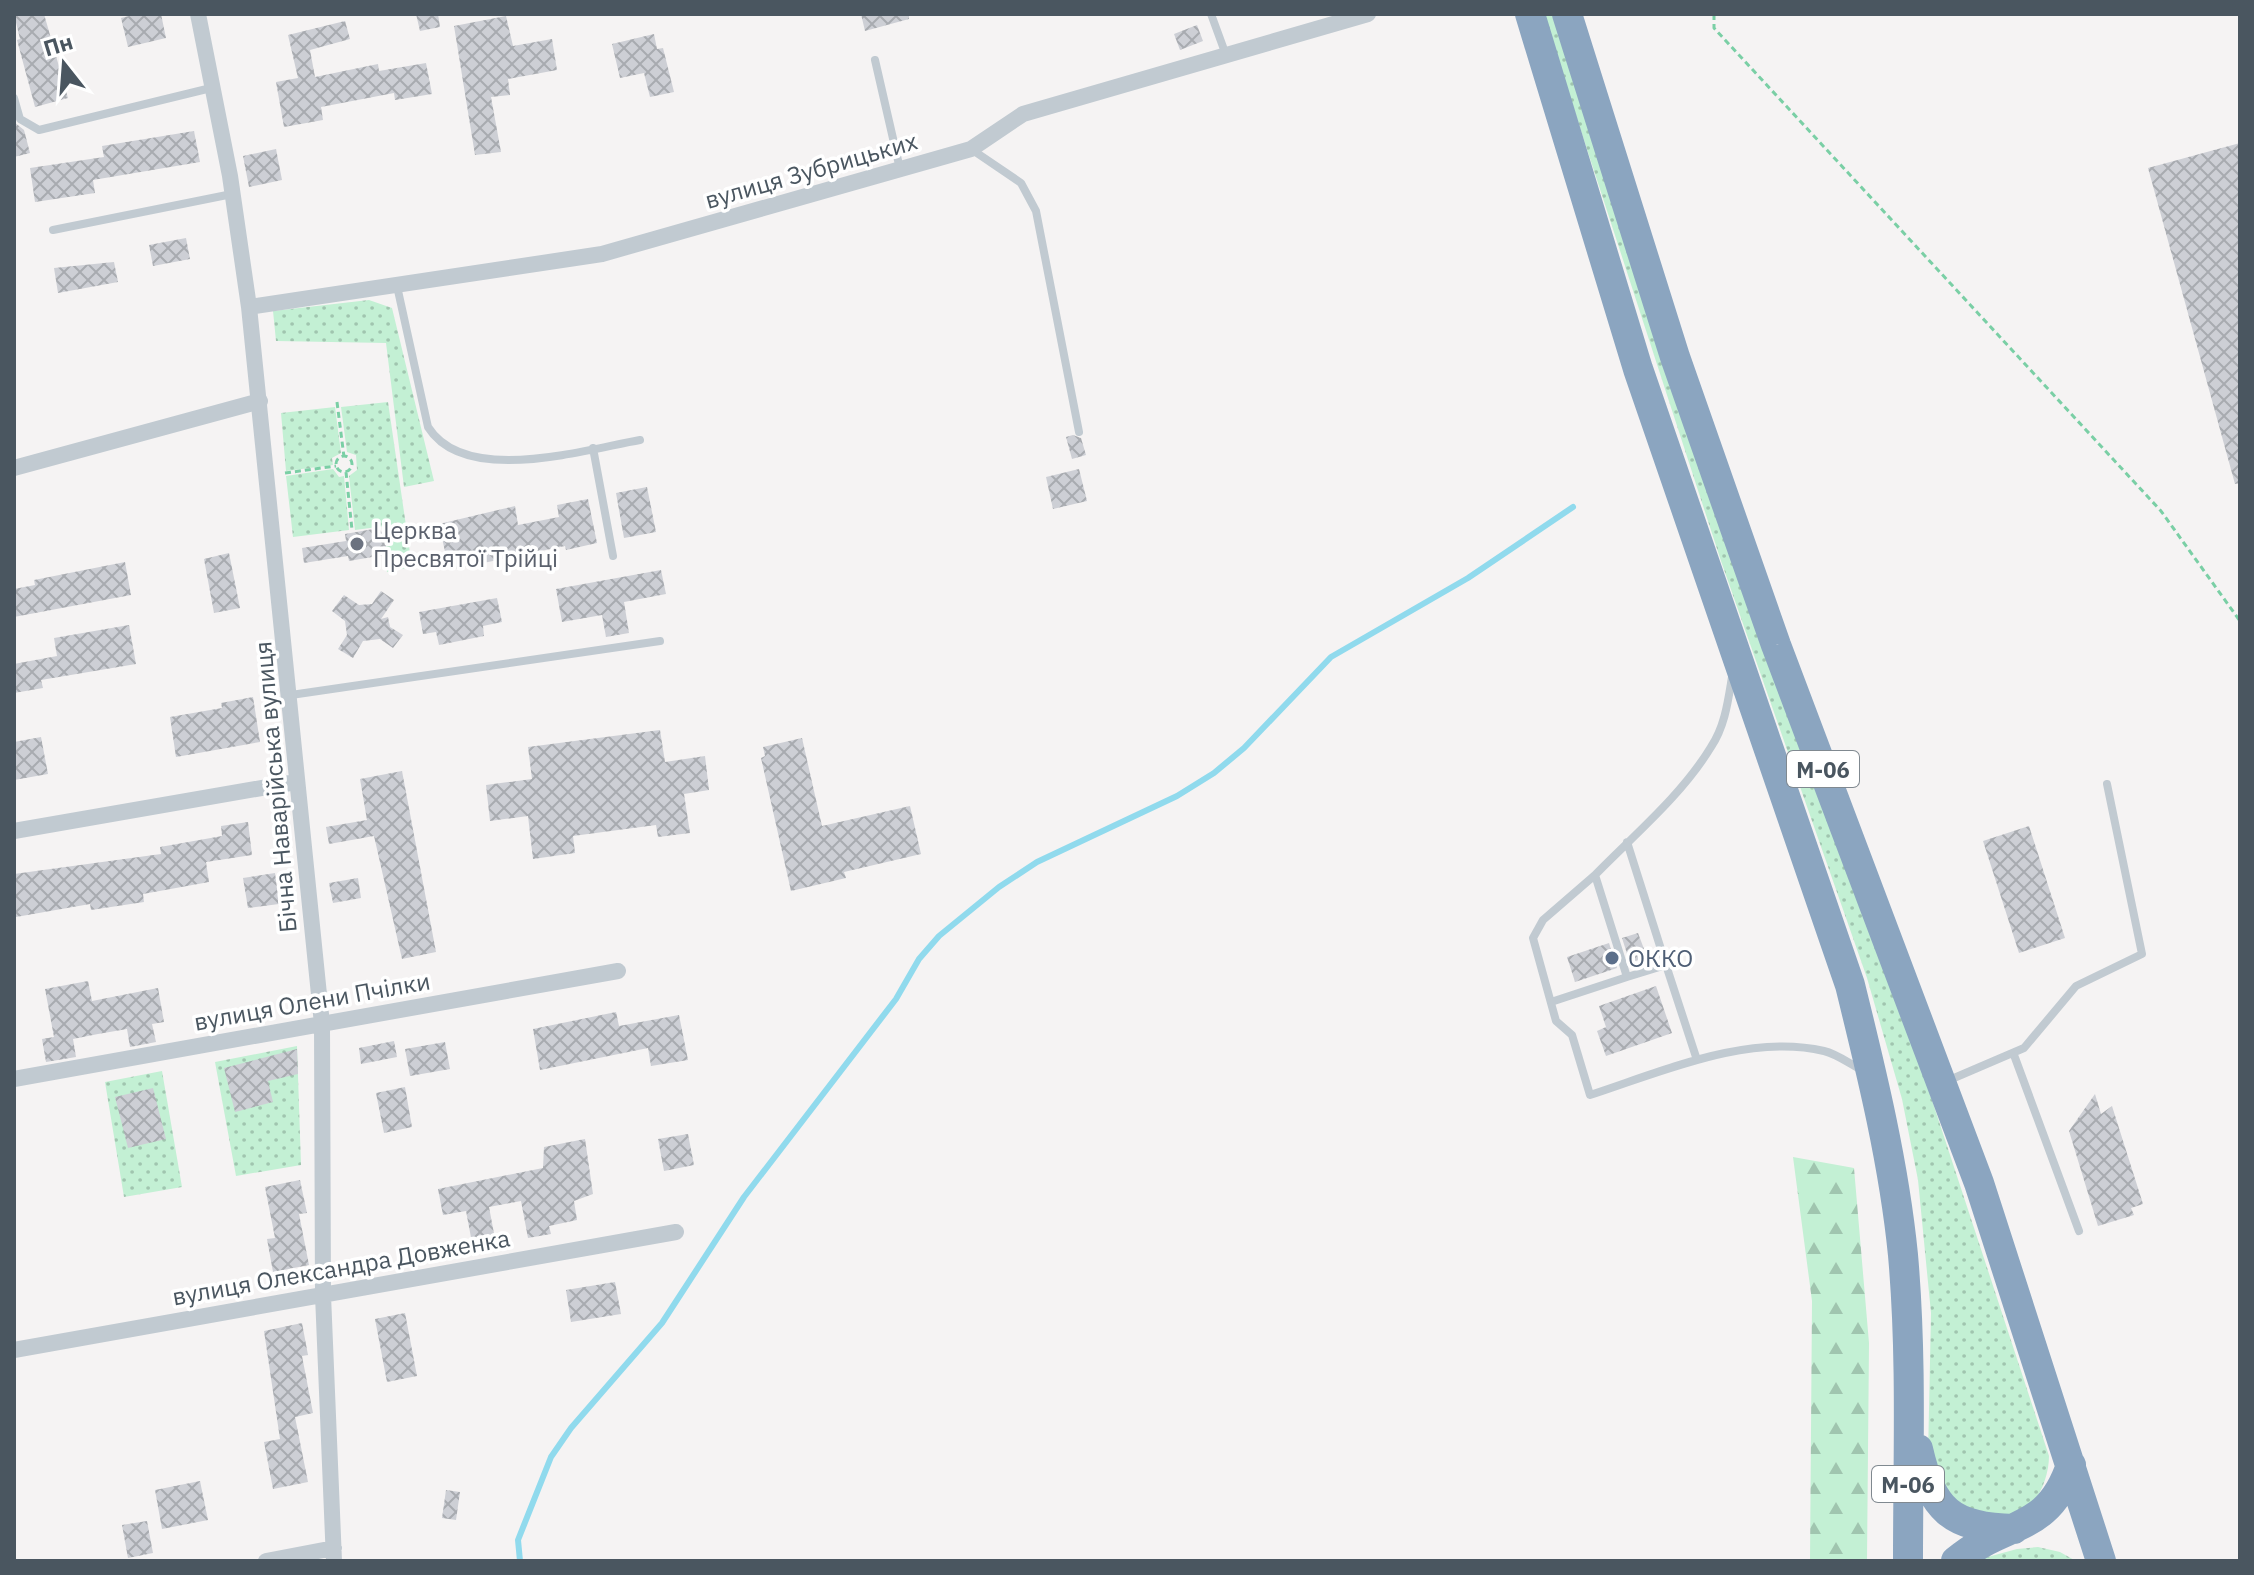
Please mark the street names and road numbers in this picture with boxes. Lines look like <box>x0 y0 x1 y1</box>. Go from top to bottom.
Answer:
street label: вулиця Зубрицьких <box>701 124 921 216</box>
street label: Бічна Наварійська вулиця <box>246 640 304 934</box>
road number: М-06 <box>1787 751 1859 787</box>
street label: вулиця Олени Пчілки <box>191 964 433 1038</box>
street label: вулиця Олександра Довженка <box>170 1221 513 1312</box>
road number: М-06 <box>1872 1466 1944 1502</box>

